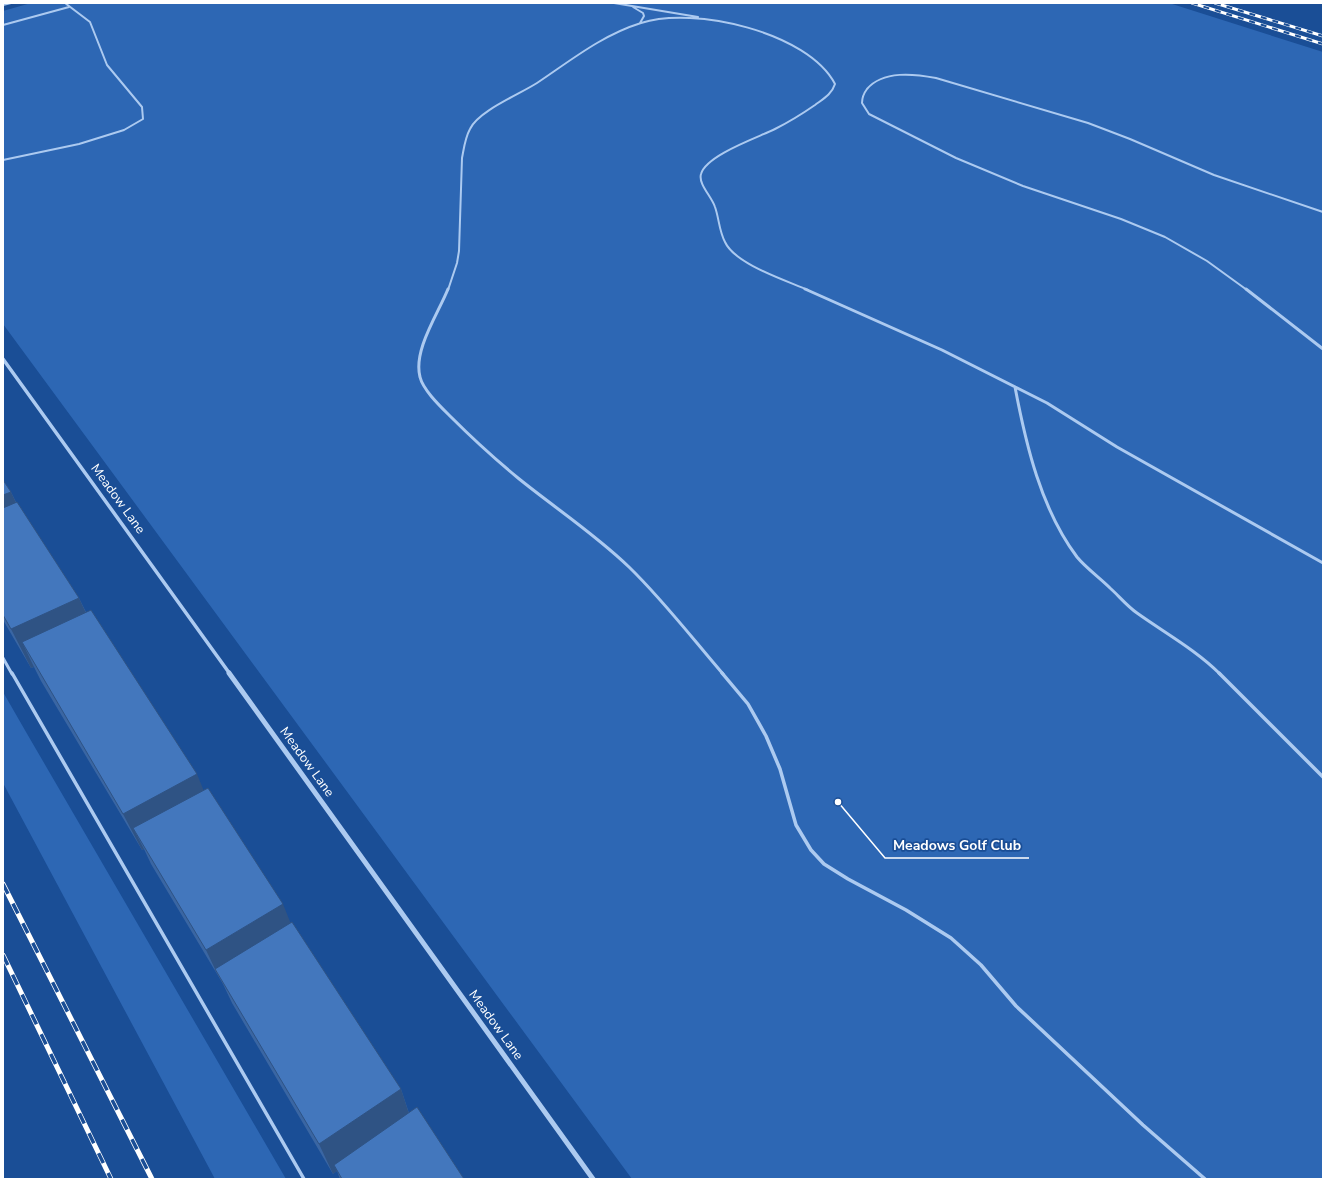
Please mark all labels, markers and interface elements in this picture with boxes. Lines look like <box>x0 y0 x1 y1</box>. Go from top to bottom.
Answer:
street label: Meadow Lane <box>87 460 149 538</box>
street label: Meadow Lane <box>276 723 338 801</box>
callout: Meadows Golf Club <box>885 832 1029 858</box>
text: Meadows Golf Club <box>893 836 1021 855</box>
street label: Meadow Lane <box>465 986 527 1064</box>

